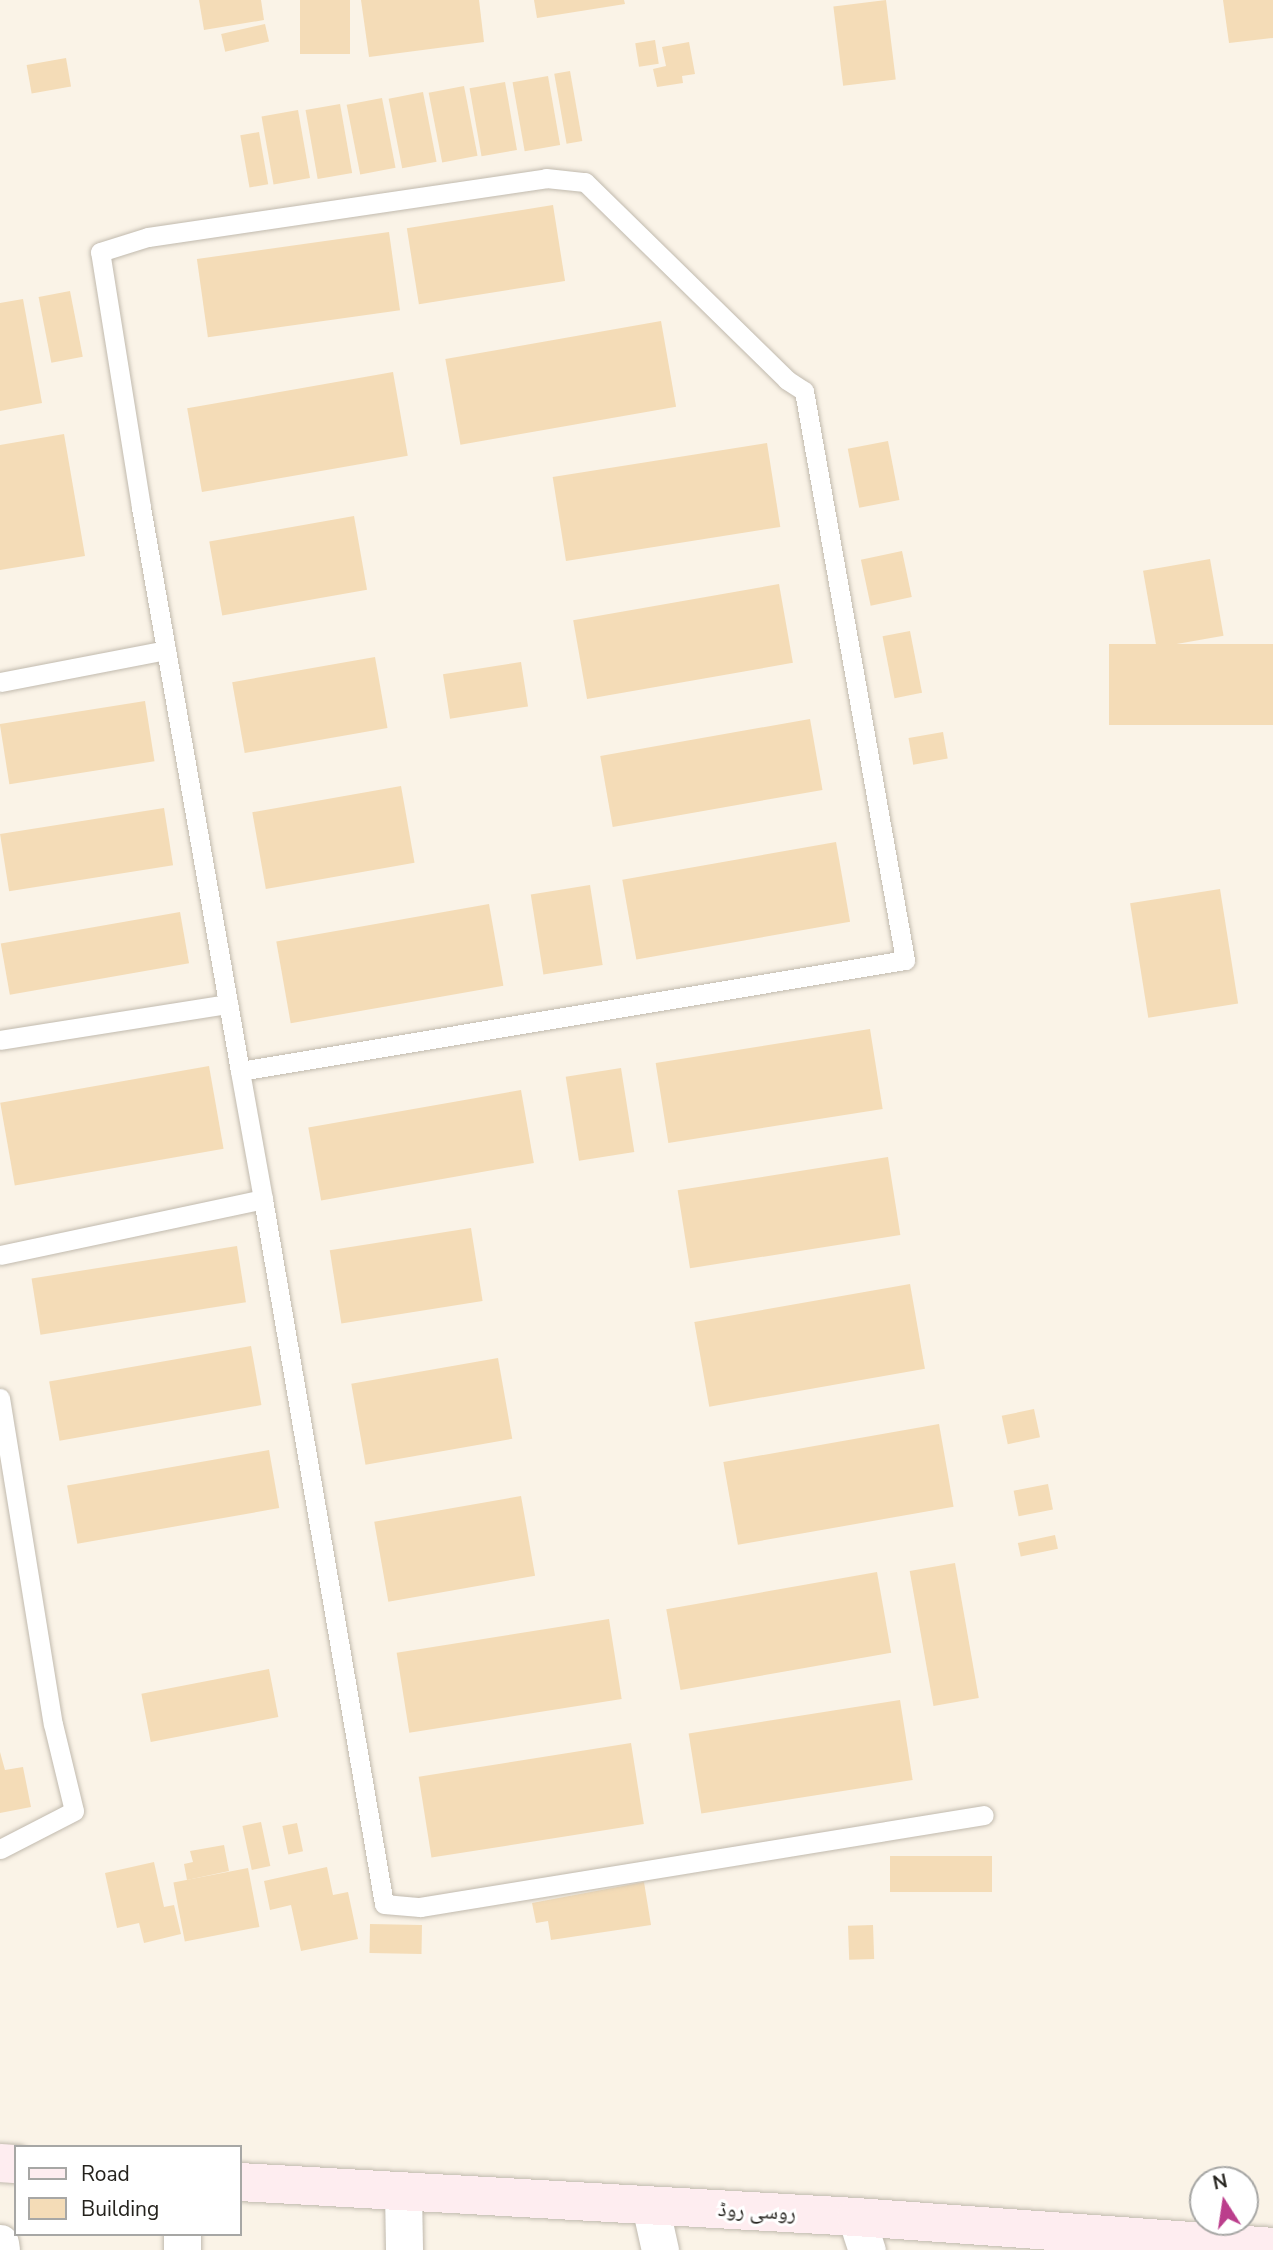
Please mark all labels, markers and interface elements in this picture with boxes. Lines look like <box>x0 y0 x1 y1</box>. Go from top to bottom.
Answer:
legend <box>14 2145 242 2236</box>
text: Road <box>81 2160 130 2188</box>
north arrow <box>1189 2166 1259 2236</box>
text: N <box>1210 2168 1230 2197</box>
text: Building <box>81 2195 159 2223</box>
street label: روسی روڈ <box>717 2196 797 2226</box>

